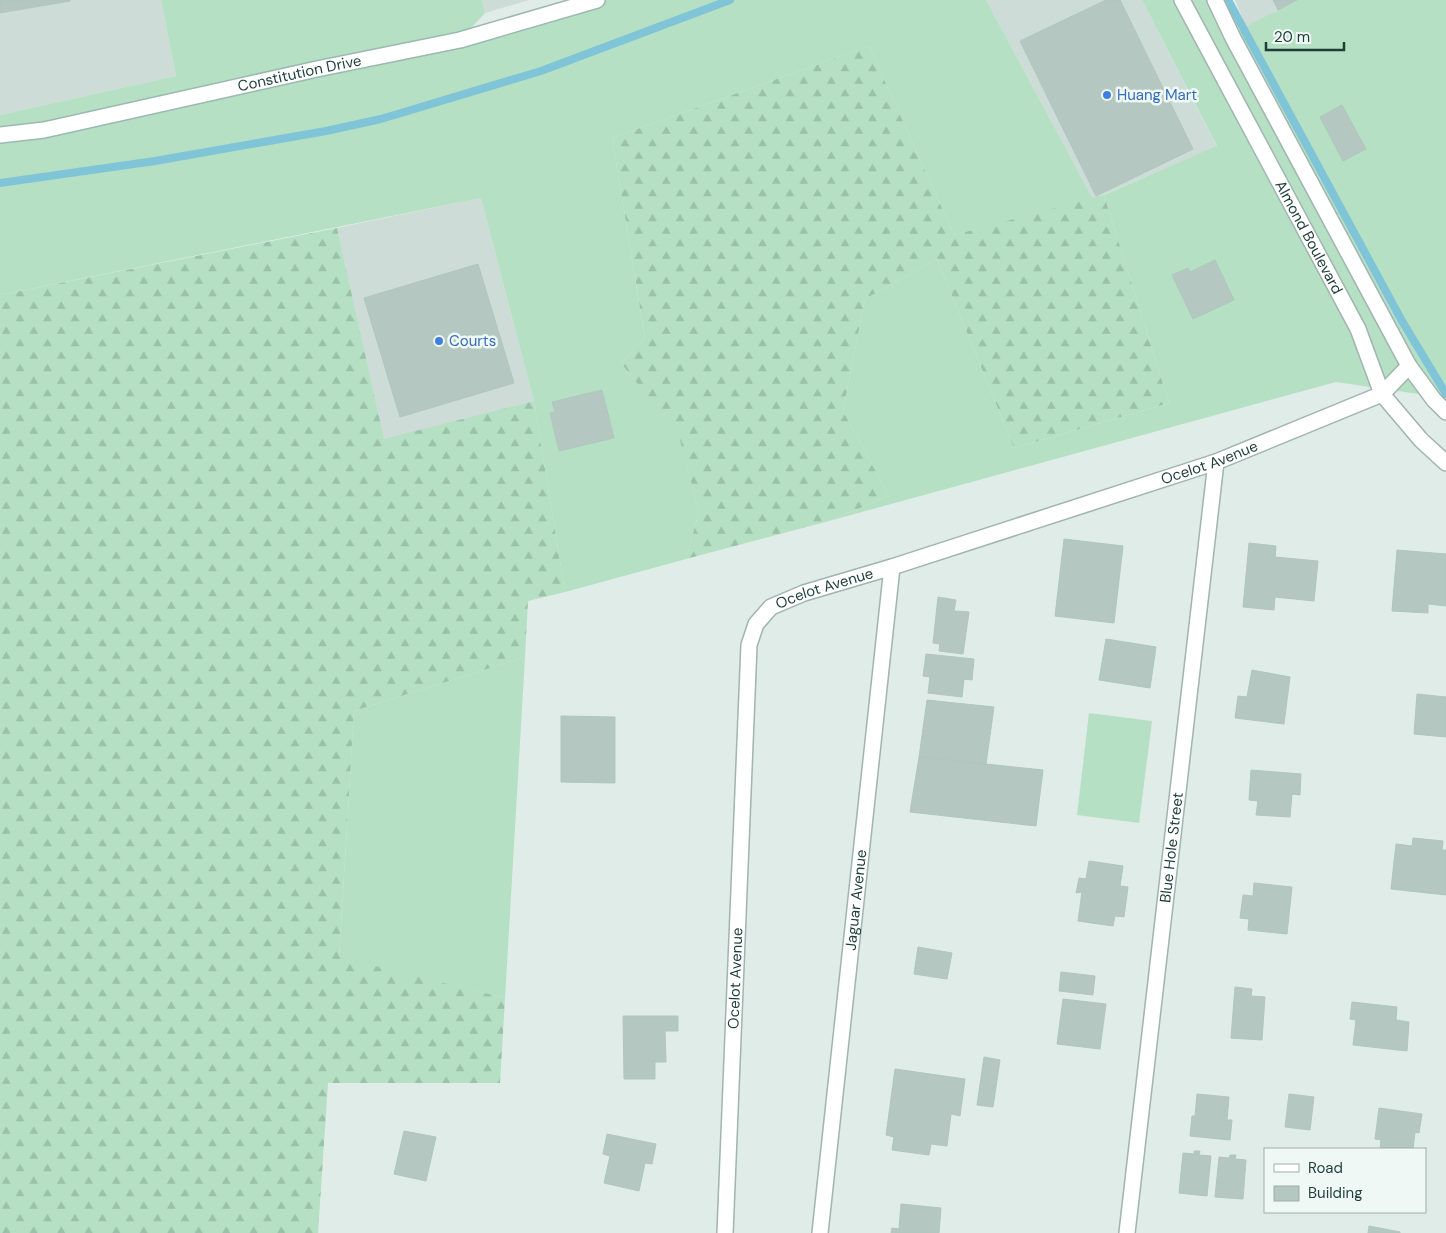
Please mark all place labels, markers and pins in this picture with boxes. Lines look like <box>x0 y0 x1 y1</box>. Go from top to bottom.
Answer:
place label: Huang Mart <box>1117 85 1197 105</box>
marker: Huang Mart <box>1101 89 1113 101</box>
place label: Courts <box>449 331 496 351</box>
marker: Courts <box>433 335 445 347</box>

